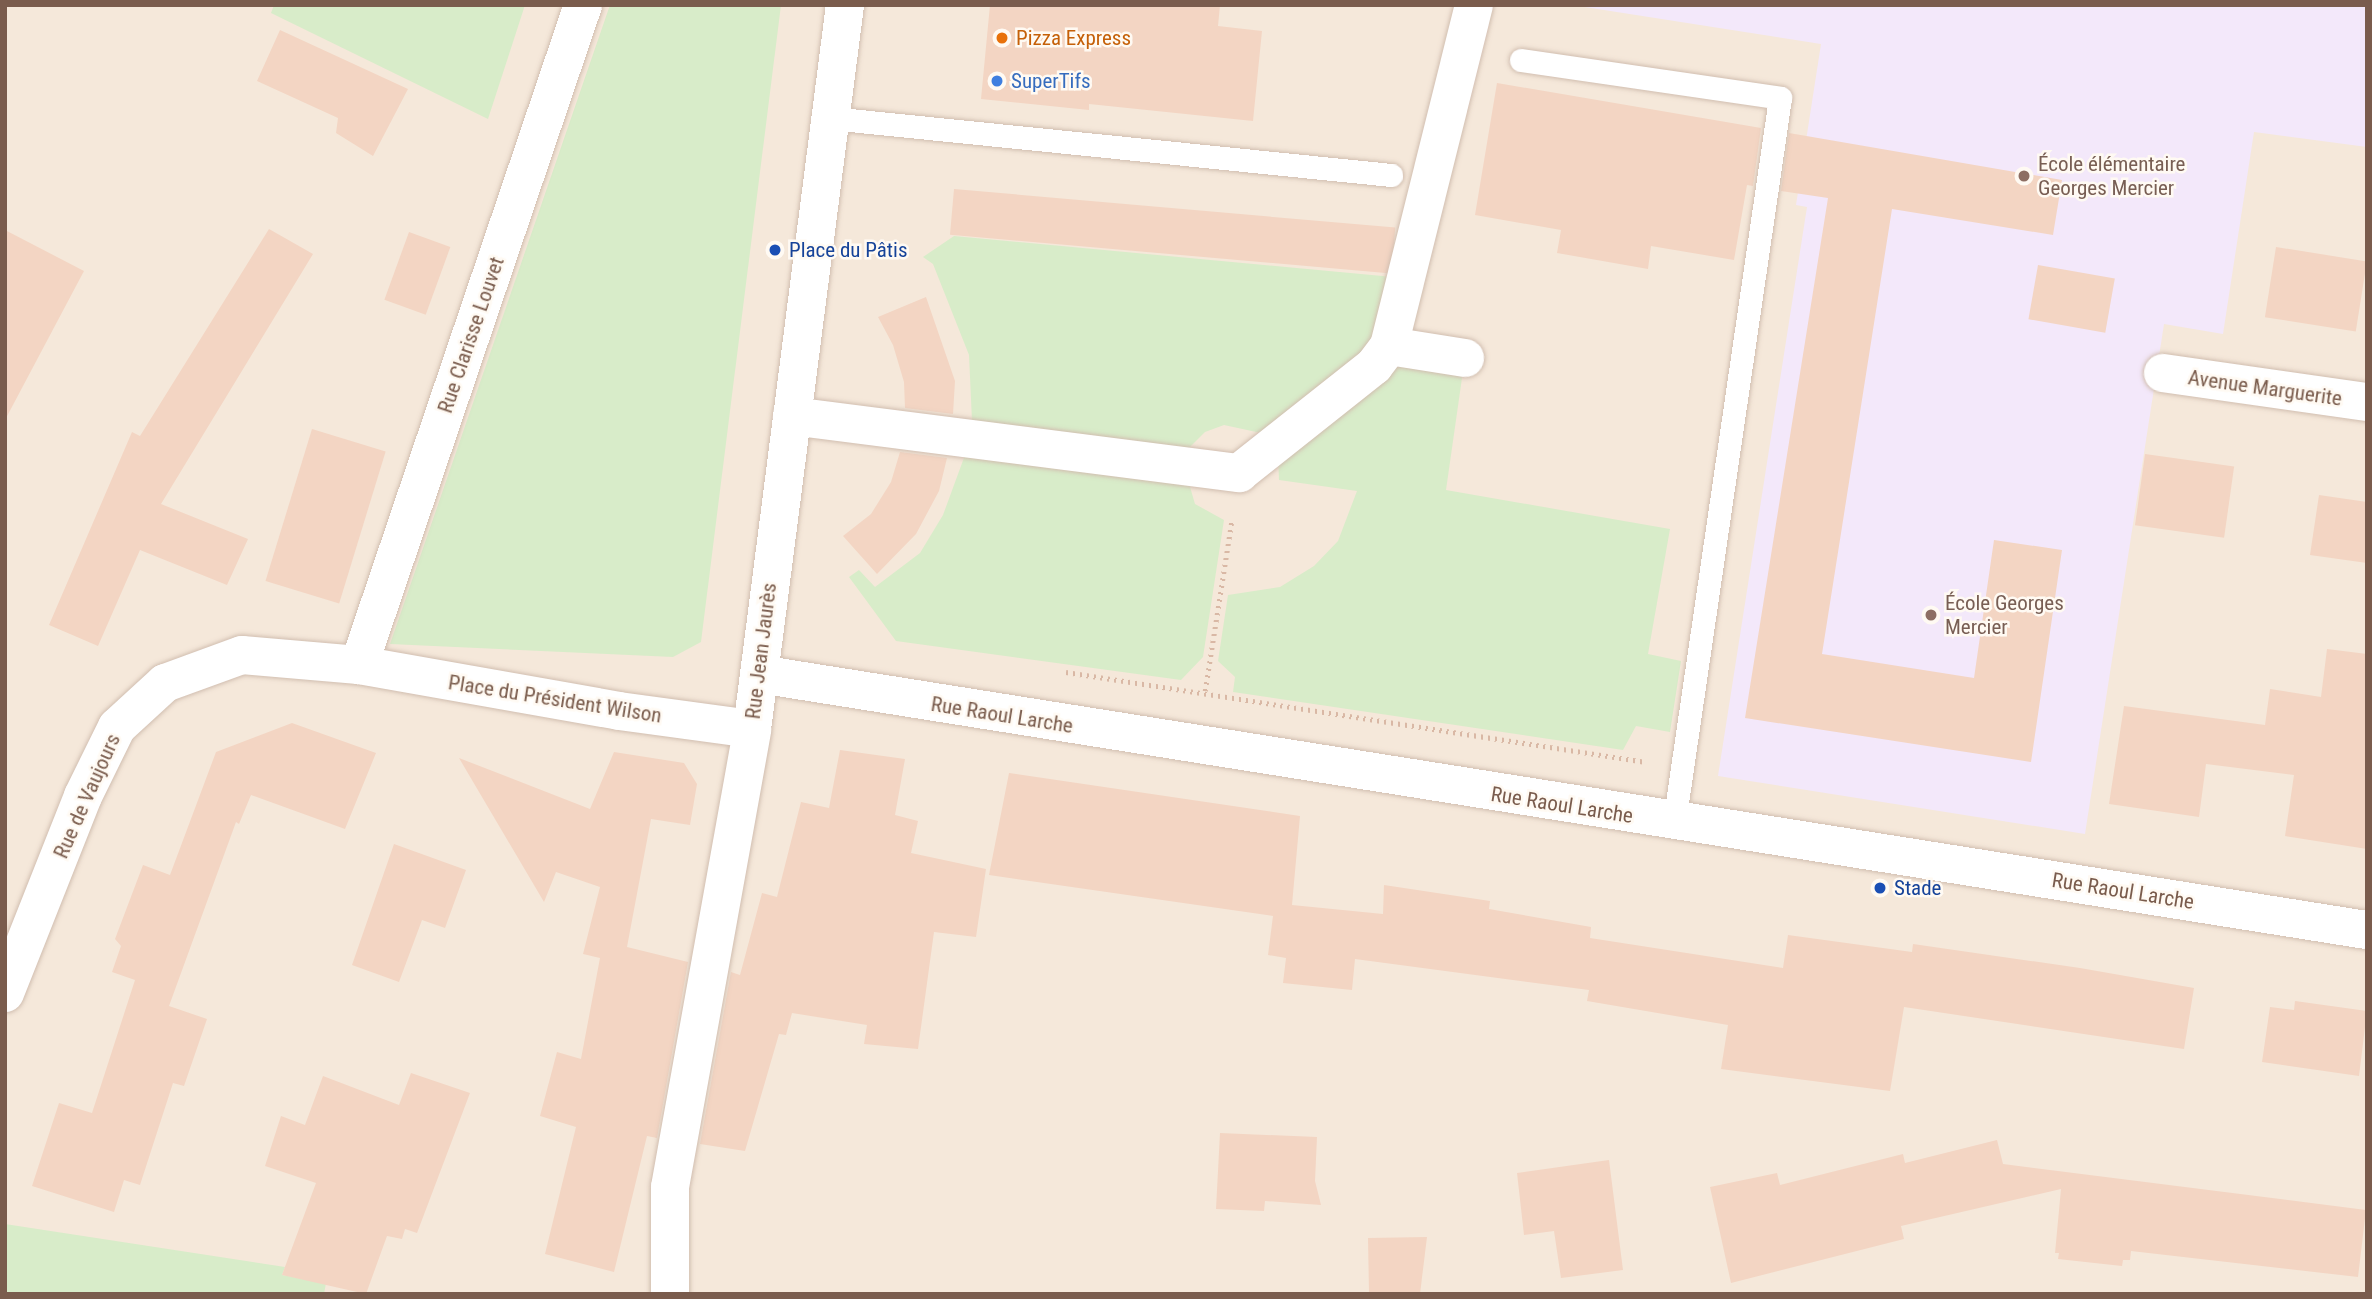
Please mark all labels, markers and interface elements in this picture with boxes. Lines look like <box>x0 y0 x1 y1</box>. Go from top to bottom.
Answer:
place label: Pizza Express <box>1016 25 1131 51</box>
marker: Pizza Express <box>994 30 1010 46</box>
place label: SuperTifs <box>1011 68 1091 94</box>
marker: SuperTifs <box>989 73 1005 89</box>
place label: École élémentaire Georges Mercier <box>2038 151 2185 201</box>
marker: École élémentaire Georges Mercier <box>2016 168 2032 184</box>
place label: Place du Pâtis <box>789 237 907 263</box>
marker: Place du Pâtis <box>767 242 783 258</box>
street label: Rue Clarisse Louvet <box>432 254 510 416</box>
street label: Avenue Marguerite <box>2186 365 2344 411</box>
street label: Rue Jean Jaurès <box>740 581 782 721</box>
place label: École Georges Mercier <box>1945 590 2064 640</box>
marker: École Georges Mercier <box>1923 607 1939 623</box>
street label: Place du Président Wilson <box>446 670 664 728</box>
street label: Rue Raoul Larche <box>929 691 1075 739</box>
street label: Rue de Vaujours <box>48 730 126 862</box>
street label: Rue Raoul Larche <box>1489 781 1635 829</box>
street label: Rue Raoul Larche <box>2050 867 2196 915</box>
place label: Stade <box>1894 875 1941 901</box>
marker: Stade <box>1872 880 1888 896</box>

